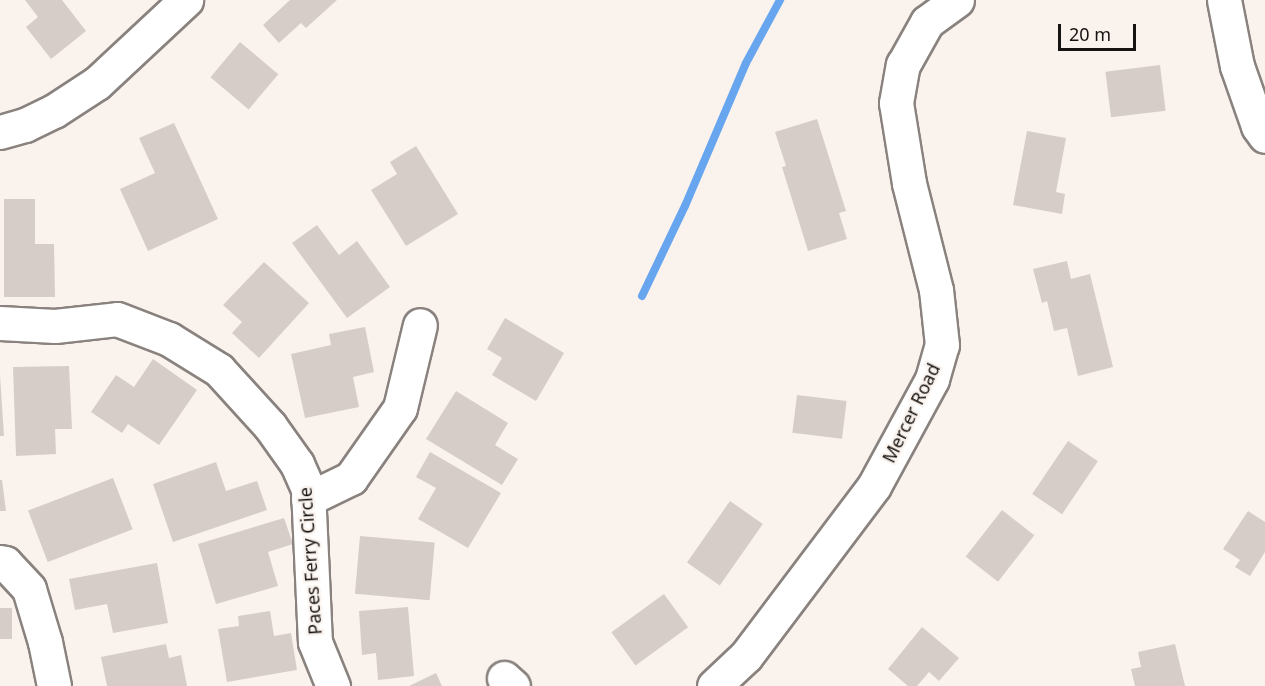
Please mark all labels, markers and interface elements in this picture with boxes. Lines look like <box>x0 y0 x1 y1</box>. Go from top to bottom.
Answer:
scale bar <box>1061 12 1139 50</box>
text: 20 m <box>1069 22 1111 46</box>
street label: Mercer Road <box>878 360 944 466</box>
street label: Paces Ferry Circle <box>294 487 326 635</box>

